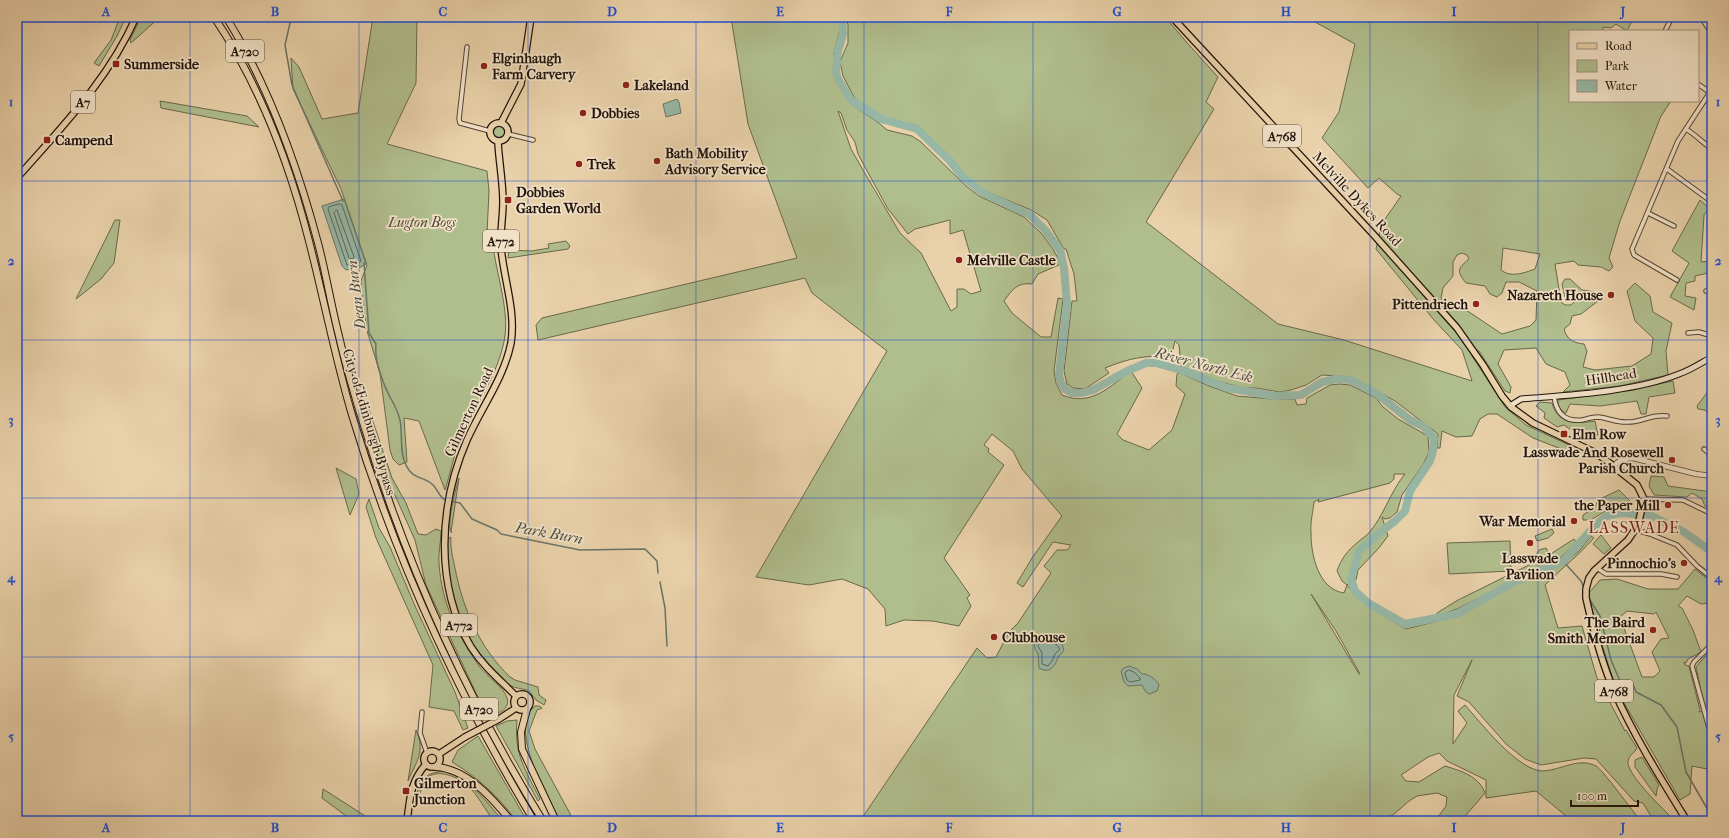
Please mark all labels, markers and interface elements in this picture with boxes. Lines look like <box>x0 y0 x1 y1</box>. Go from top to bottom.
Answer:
text: A <box>101 4 111 19</box>
text: B <box>271 4 280 19</box>
text: C <box>439 4 448 19</box>
text: D <box>607 4 617 19</box>
text: E <box>776 4 784 19</box>
text: F <box>945 4 953 19</box>
text: G <box>1112 4 1122 19</box>
text: H <box>1281 4 1292 19</box>
text: I <box>1451 4 1457 19</box>
text: J <box>1619 4 1626 20</box>
legend <box>1569 30 1699 102</box>
text: Road <box>1605 39 1632 53</box>
road number: A720 <box>226 40 264 62</box>
place label: Elginhaugh Farm Carvery <box>491 50 577 83</box>
place label: Summerside <box>124 56 199 73</box>
marker: Summerside <box>111 59 121 69</box>
text: Park <box>1605 59 1630 73</box>
marker: Elginhaugh Farm Carvery <box>479 61 489 71</box>
place label: Lakeland <box>634 77 690 94</box>
text: Water <box>1604 79 1638 93</box>
marker: Lakeland <box>621 80 631 90</box>
road number: A7 <box>71 91 95 113</box>
text: 1 <box>9 94 14 109</box>
text: 1 <box>1716 94 1721 109</box>
place label: Dobbies <box>591 105 640 122</box>
marker: Dobbies <box>578 108 588 118</box>
road number: A768 <box>1263 125 1301 147</box>
place label: Campend <box>55 132 114 149</box>
marker: Campend <box>42 135 52 145</box>
place label: Bath Mobility Advisory Service <box>664 145 766 178</box>
street label: Melville Dykes Road <box>1309 148 1405 250</box>
place label: Trek <box>586 156 616 173</box>
marker: Bath Mobility Advisory Service <box>652 156 662 166</box>
marker: Trek <box>574 159 584 169</box>
place label: Dobbies Garden World <box>516 184 602 217</box>
marker: Dobbies Garden World <box>503 195 513 205</box>
park label: Lugton Bogs <box>387 214 457 231</box>
road number: A772 <box>483 230 519 252</box>
place label: Melville Castle <box>966 252 1056 269</box>
text: 2 <box>8 253 15 268</box>
text: 2 <box>1715 253 1722 268</box>
marker: Melville Castle <box>954 255 964 265</box>
water label: Dean Burn <box>343 259 369 332</box>
place label: Nazareth House <box>1507 287 1603 304</box>
marker: Nazareth House <box>1606 290 1616 300</box>
place label: Pittendriech <box>1392 296 1469 313</box>
marker: Pittendriech <box>1471 299 1481 309</box>
water label: River North Esk <box>1152 343 1255 387</box>
street label: City of Edinburgh Bypass <box>339 347 399 497</box>
street label: Gilmerton Road <box>441 364 497 459</box>
street label: Hillhead <box>1584 364 1638 389</box>
text: 3 <box>8 412 14 428</box>
text: 3 <box>1715 412 1721 428</box>
place label: Elm Row <box>1572 426 1627 443</box>
marker: Elm Row <box>1559 429 1569 439</box>
place label: Lasswade And Rosewell Parish Church <box>1523 444 1665 477</box>
marker: Lasswade And Rosewell Parish Church <box>1667 455 1677 465</box>
place label: the Paper Mill <box>1573 497 1660 514</box>
marker: the Paper Mill <box>1663 500 1673 510</box>
place label: War Memorial <box>1478 513 1566 530</box>
marker: War Memorial <box>1569 516 1579 526</box>
water label: Park Burn <box>513 518 584 548</box>
district label: LASSWADE <box>1588 518 1680 537</box>
marker: Lasswade Pavilion <box>1525 538 1535 548</box>
place label: Lasswade Pavilion <box>1502 550 1558 583</box>
place label: Pinnochio's <box>1607 555 1677 572</box>
marker: Pinnochio's <box>1679 558 1689 568</box>
text: 4 <box>6 570 16 586</box>
text: 4 <box>1713 570 1723 586</box>
road number: A772 <box>441 614 477 636</box>
place label: The Baird Smith Memorial <box>1548 614 1646 647</box>
marker: The Baird Smith Memorial <box>1648 625 1658 635</box>
place label: Clubhouse <box>1002 629 1065 646</box>
marker: Clubhouse <box>989 632 999 642</box>
road number: A768 <box>1595 680 1633 702</box>
road number: A720 <box>460 698 498 720</box>
text: 5 <box>8 729 14 744</box>
text: 5 <box>1715 729 1721 744</box>
place label: Gilmerton Junction <box>412 775 477 808</box>
scale bar <box>1571 782 1638 808</box>
marker: Gilmerton Junction <box>401 786 411 796</box>
text: 100 m <box>1577 789 1607 803</box>
text: A <box>101 820 111 835</box>
text: B <box>271 820 280 835</box>
text: C <box>439 820 448 835</box>
text: D <box>607 820 617 835</box>
text: E <box>776 820 784 835</box>
text: F <box>945 820 953 835</box>
text: G <box>1112 820 1122 835</box>
text: H <box>1281 820 1292 835</box>
text: I <box>1451 820 1457 835</box>
text: J <box>1619 820 1626 836</box>

